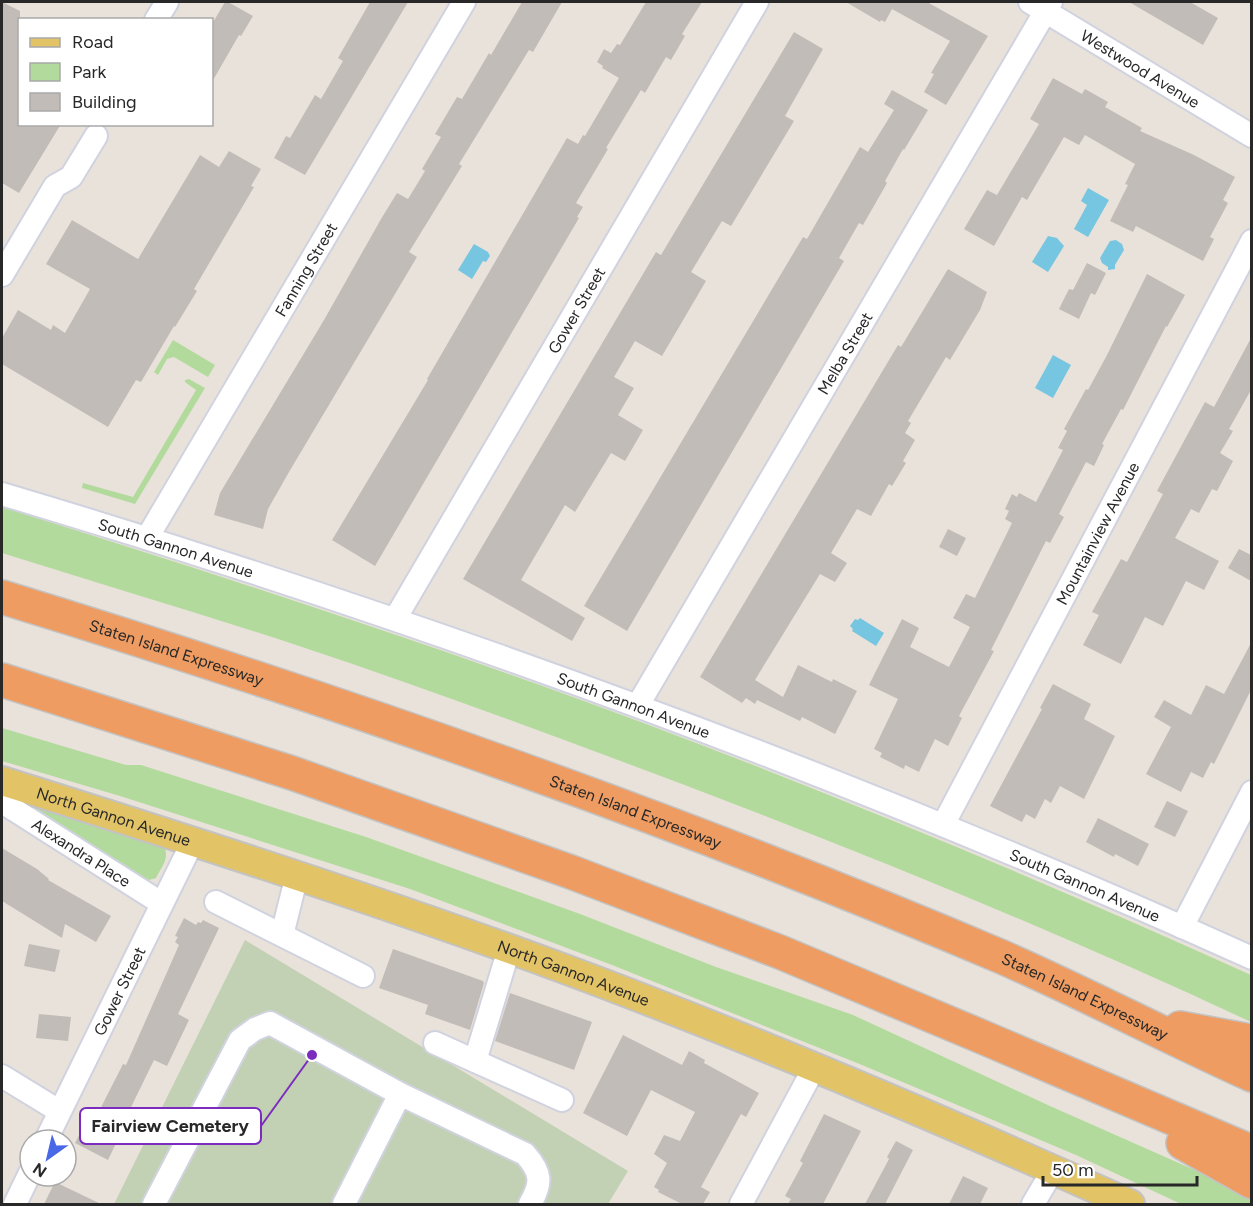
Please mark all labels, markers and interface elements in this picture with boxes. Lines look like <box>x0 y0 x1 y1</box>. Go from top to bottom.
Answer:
legend <box>18 18 213 126</box>
street label: Westwood Avenue <box>1078 26 1204 112</box>
text: Road <box>72 31 113 53</box>
text: Park <box>72 61 107 83</box>
text: Building <box>72 91 137 113</box>
street label: Fanning Street <box>271 219 341 320</box>
street label: Gower Street <box>544 264 609 357</box>
street label: Melba Street <box>813 309 876 398</box>
street label: Mountainview Avenue <box>1052 459 1143 608</box>
street label: South Gannon Avenue <box>96 514 256 581</box>
street label: Staten Island Expressway <box>87 615 267 689</box>
street label: South Gannon Avenue <box>555 668 713 742</box>
street label: Staten Island Expressway <box>547 771 725 852</box>
street label: North Gannon Avenue <box>34 783 193 850</box>
street label: Alexandra Place <box>29 814 134 891</box>
street label: South Gannon Avenue <box>1007 844 1163 926</box>
street label: North Gannon Avenue <box>495 936 652 1010</box>
street label: Gower Street <box>89 943 149 1039</box>
street label: Staten Island Expressway <box>999 949 1172 1044</box>
callout: Fairview Cemetery <box>80 1108 261 1144</box>
text: Fairview Cemetery <box>91 1115 249 1137</box>
north arrow <box>18 1128 78 1188</box>
scale bar <box>1043 1149 1198 1187</box>
text: N <box>29 1159 50 1181</box>
text: 50 m <box>1052 1159 1094 1181</box>

